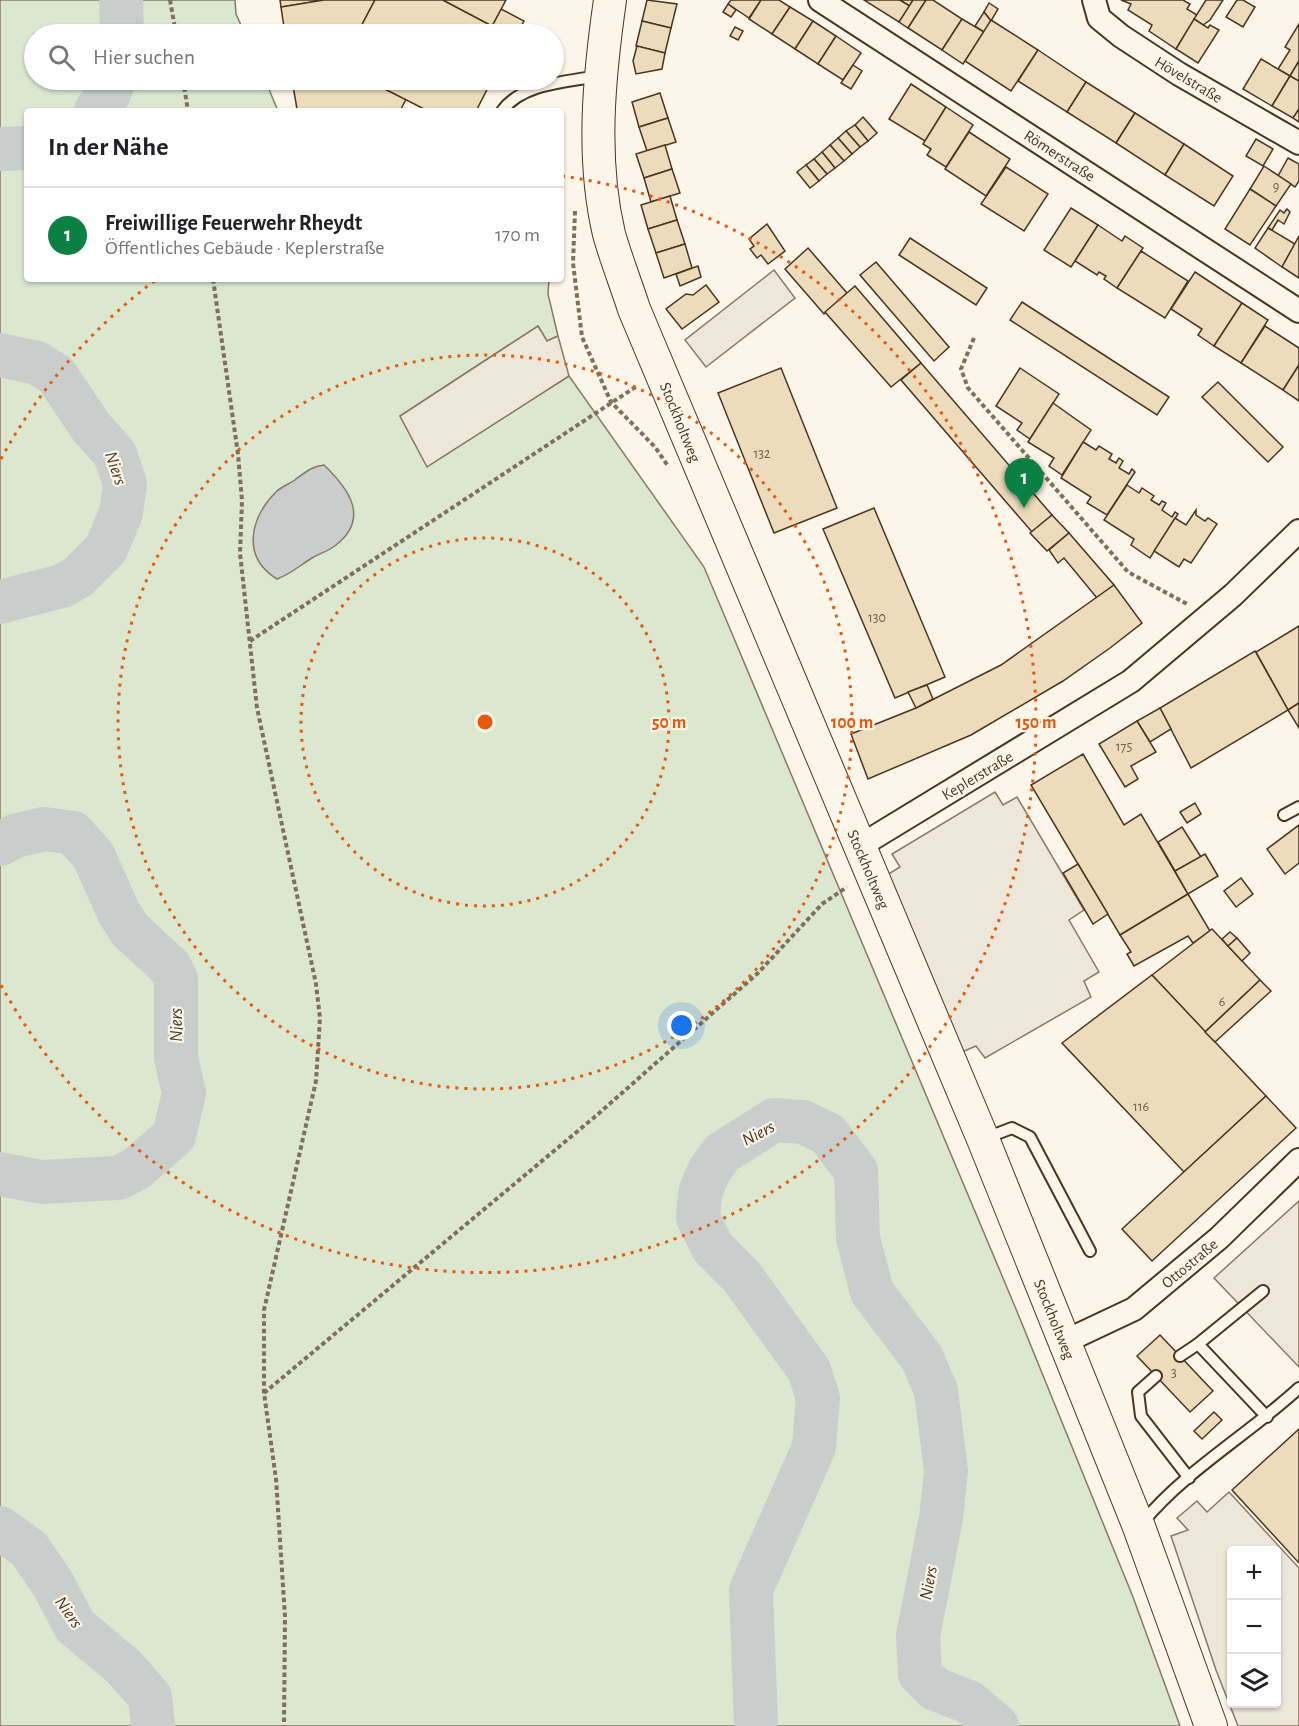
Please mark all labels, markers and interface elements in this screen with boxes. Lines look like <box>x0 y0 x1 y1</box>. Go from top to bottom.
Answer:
search box <box>24 24 564 90</box>
icon: search <box>45 41 78 74</box>
text: Hier suchen <box>93 46 195 68</box>
street label: Hövelstraße <box>1152 53 1225 106</box>
street label: Römerstraße <box>1021 127 1098 185</box>
text: In der Nähe <box>48 134 168 160</box>
house number: 9 <box>1273 180 1279 194</box>
text: Freiwillige Feuerwehr Rheydt <box>105 212 362 234</box>
text: 1 <box>64 225 71 245</box>
text: 170 m <box>495 225 540 245</box>
text: Öffentliches Gebäude · Keplerstraße <box>105 238 385 258</box>
street label: Stockholtweg <box>657 380 703 465</box>
house number: 132 <box>754 447 770 461</box>
water label: Niers <box>101 449 129 488</box>
pin: 1 <box>1004 458 1044 508</box>
house number: 130 <box>868 611 886 625</box>
centre of rings <box>475 712 495 732</box>
text: 50 m <box>652 714 686 732</box>
text: 100 m <box>831 714 873 732</box>
text: 150 m <box>1016 714 1056 732</box>
house number: 175 <box>1116 740 1132 754</box>
street label: Keplerstraße <box>939 748 1016 803</box>
street label: Stockholtweg <box>844 827 892 912</box>
house number: 6 <box>1219 995 1225 1009</box>
water label: Niers <box>168 1008 186 1042</box>
your location <box>667 1011 696 1040</box>
house number: 116 <box>1133 1100 1149 1114</box>
water label: Niers <box>739 1118 778 1150</box>
street label: Ottostraße <box>1159 1236 1221 1292</box>
street label: Stockholtweg <box>1031 1277 1077 1362</box>
house number: 3 <box>1171 1366 1177 1380</box>
map controls <box>1227 1546 1281 1708</box>
button: + <box>1227 1546 1281 1600</box>
water label: Niers <box>917 1564 941 1602</box>
water label: Niers <box>51 1593 85 1632</box>
button: − <box>1227 1600 1281 1654</box>
button: layers <box>1227 1654 1281 1708</box>

